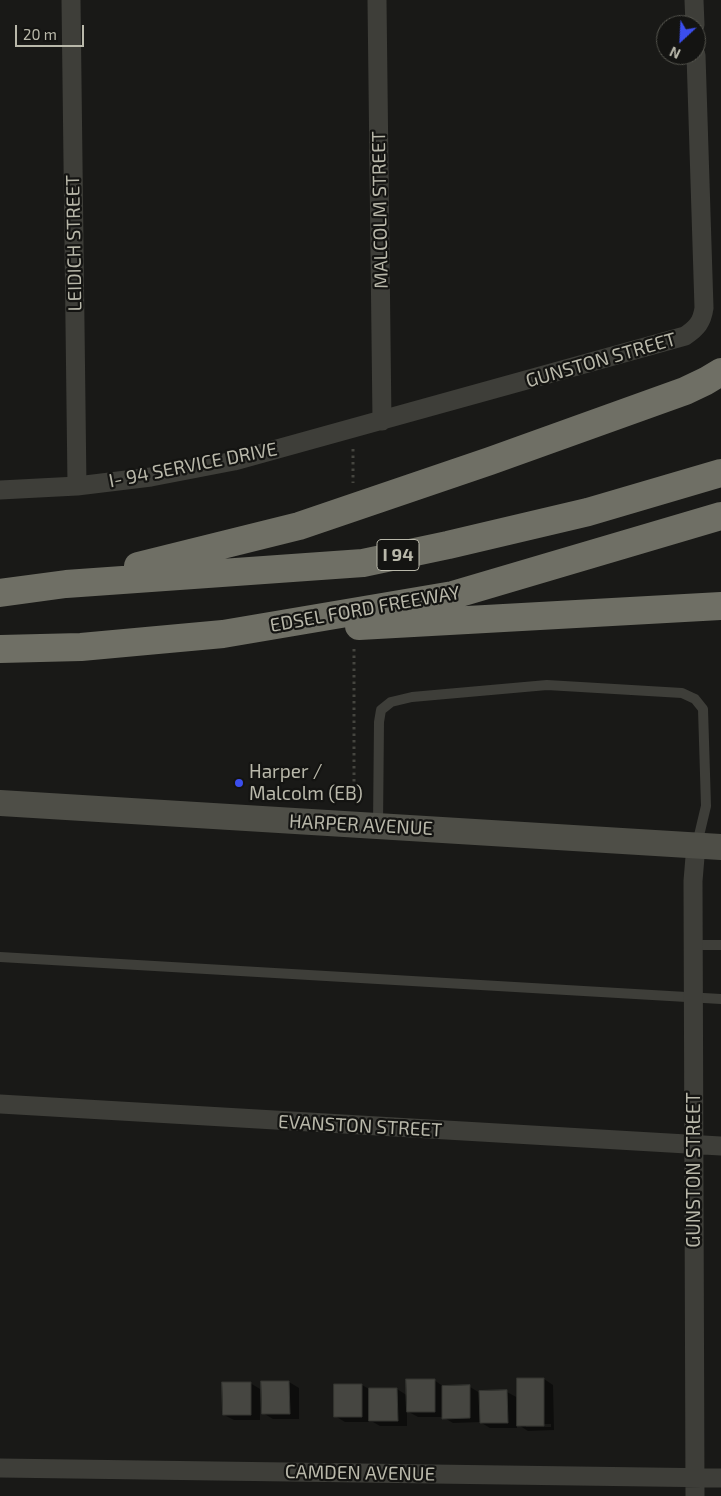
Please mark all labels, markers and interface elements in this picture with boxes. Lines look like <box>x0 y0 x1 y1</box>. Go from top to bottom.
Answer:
scale bar <box>18 15 86 47</box>
north arrow <box>656 15 706 65</box>
text: 20 m <box>23 25 57 43</box>
text: N <box>667 43 683 63</box>
street label: MALCOLM STREET <box>367 131 393 289</box>
street label: LEIDICH STREET <box>61 175 87 311</box>
street label: GUNSTON STREET <box>523 328 679 392</box>
street label: I- 94 SERVICE DRIVE <box>107 437 279 493</box>
road number: I 94 <box>377 540 419 570</box>
street label: EDSEL FORD FREEWAY <box>268 581 462 637</box>
place label: Harper / Malcolm (EB) <box>249 761 363 805</box>
marker: Harper / Malcolm (EB) <box>233 777 245 789</box>
street label: HARPER AVENUE <box>288 810 434 840</box>
street label: GUNSTON STREET <box>683 1092 705 1248</box>
street label: EVANSTON STREET <box>277 1110 443 1142</box>
street label: CAMDEN AVENUE <box>285 1460 435 1486</box>

